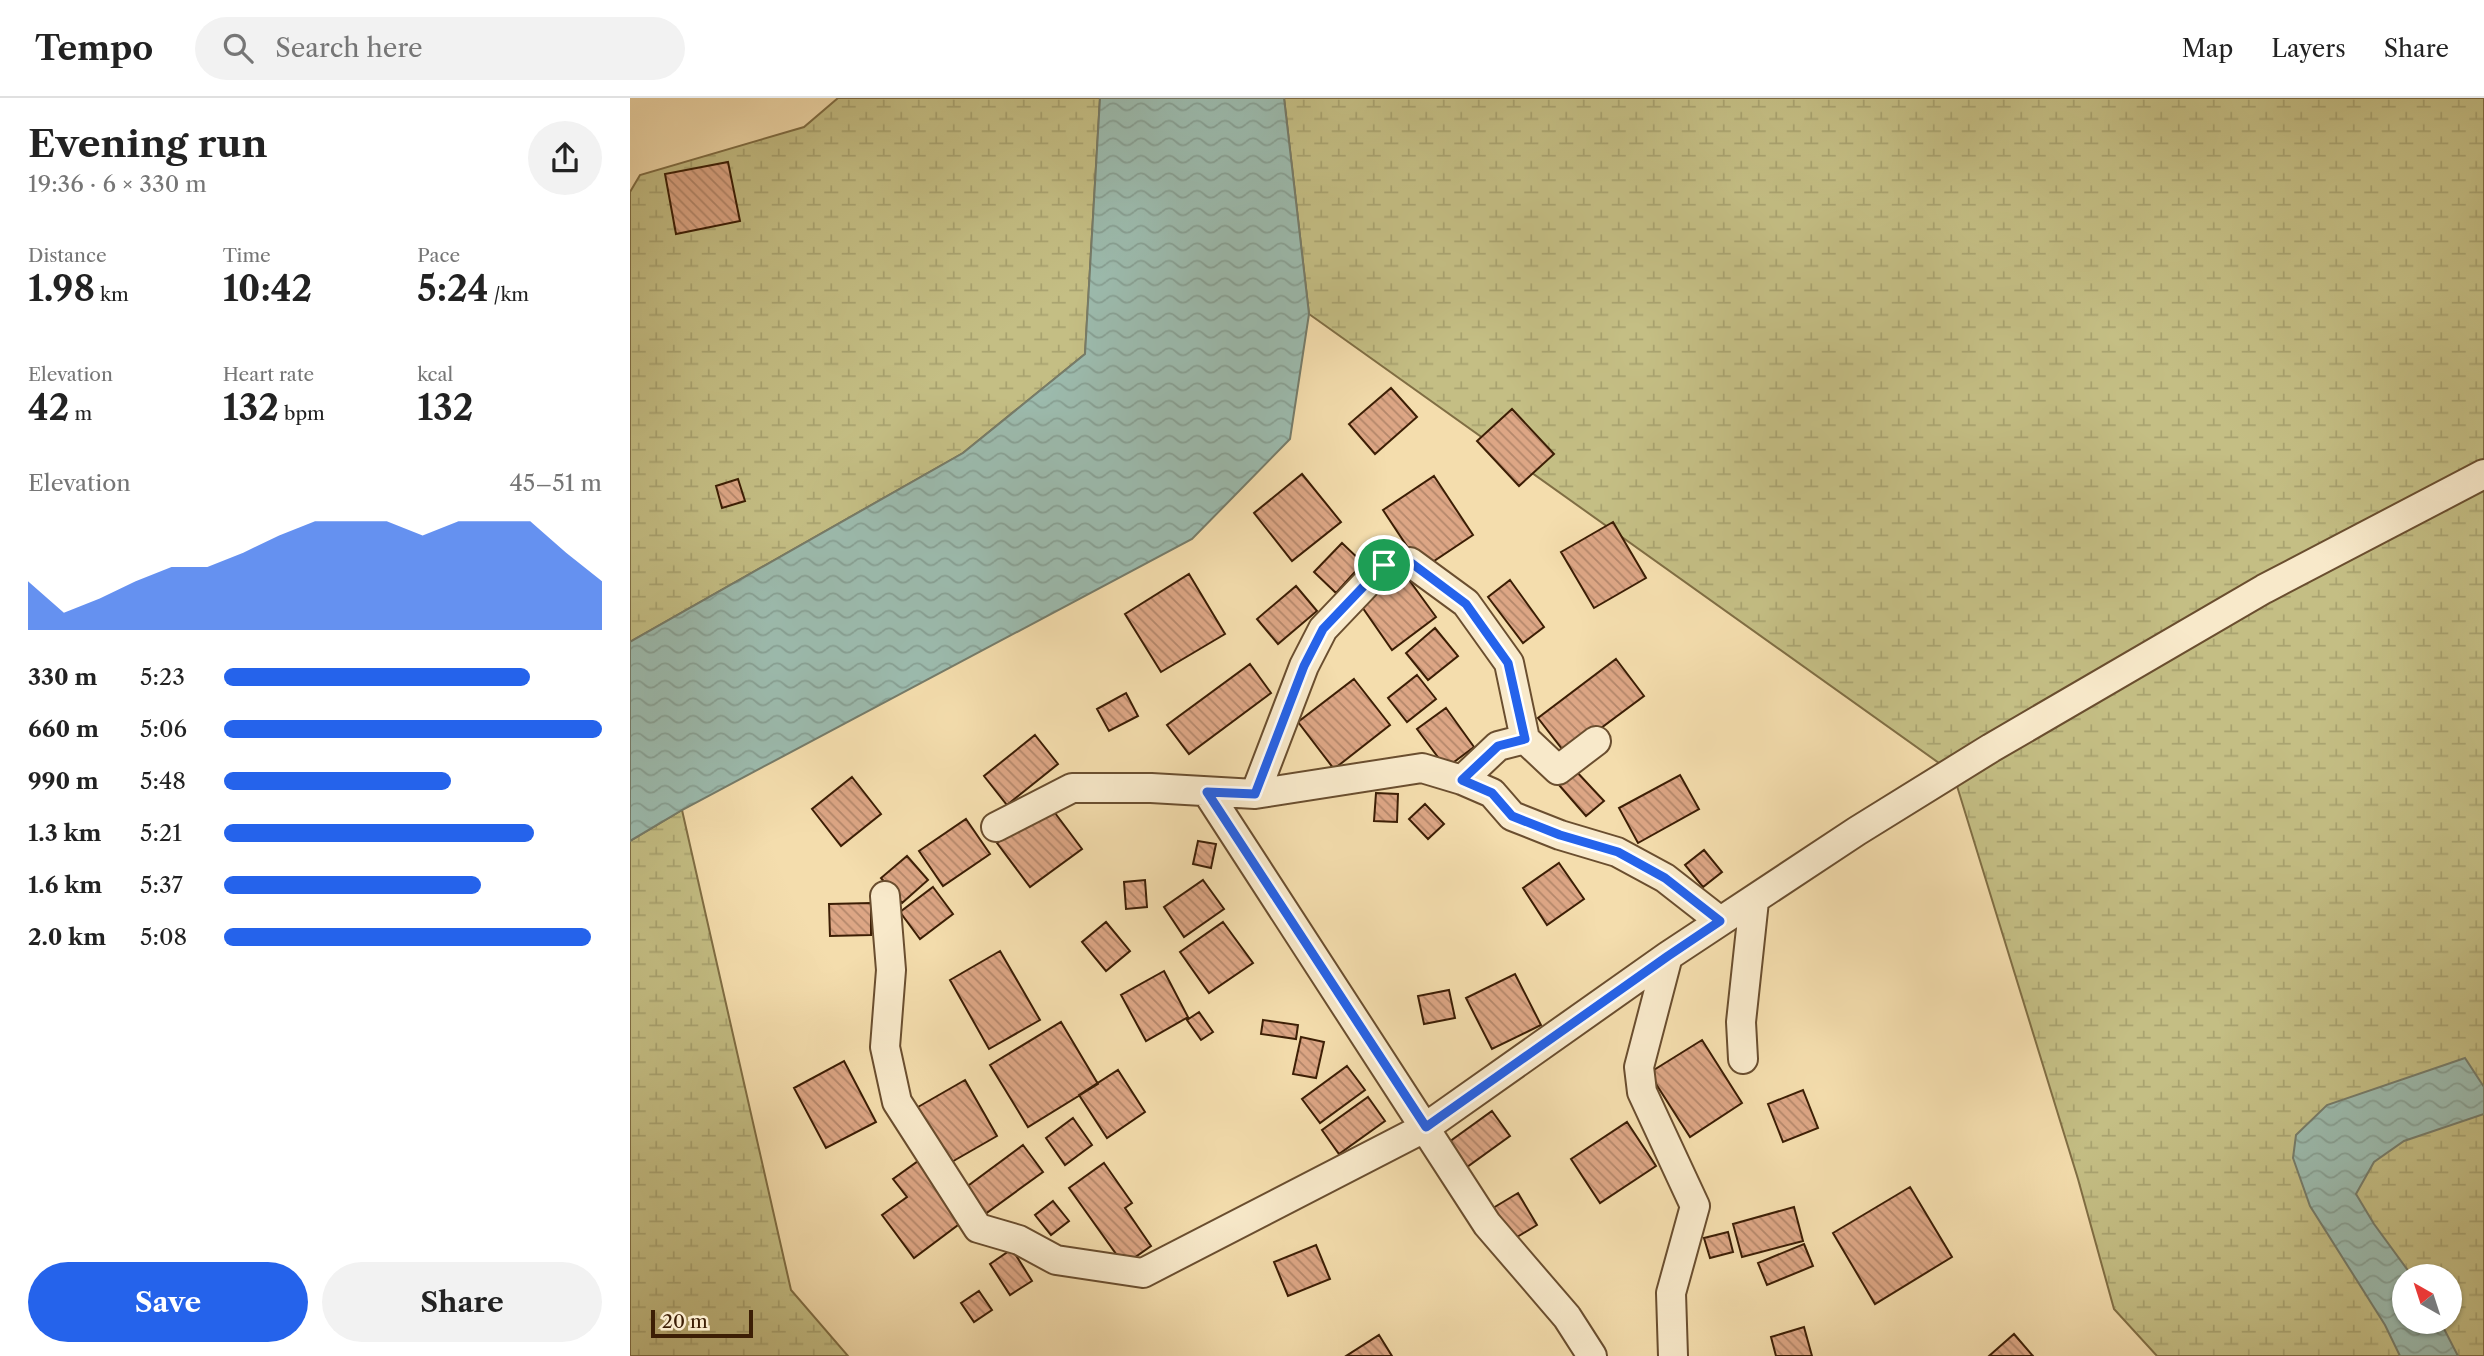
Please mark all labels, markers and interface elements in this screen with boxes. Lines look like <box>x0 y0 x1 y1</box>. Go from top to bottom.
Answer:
search box <box>195 17 685 80</box>
text: Tempo <box>35 28 153 69</box>
icon: search <box>219 29 257 67</box>
text: Search here <box>275 32 423 64</box>
text: Map <box>2182 34 2233 63</box>
text: Layers <box>2271 34 2346 63</box>
text: Share <box>2384 34 2449 63</box>
text: Evening run <box>28 120 268 167</box>
button: share <box>528 121 602 195</box>
text: 19:36 · 6 × 330 m <box>28 170 207 198</box>
text: Distance <box>28 244 107 267</box>
text: Time <box>223 244 271 267</box>
text: Pace <box>417 244 460 267</box>
text: 1.98 <box>28 267 95 310</box>
text: 10:42 <box>223 267 312 310</box>
text: 5:24 <box>417 267 488 310</box>
text: km <box>95 283 129 306</box>
text: /km <box>488 283 529 306</box>
text: Elevation <box>28 363 113 386</box>
text: Heart rate <box>223 363 314 386</box>
text: kcal <box>417 363 453 386</box>
text: 42 <box>28 386 69 429</box>
text: 132 <box>223 386 279 429</box>
text: 132 <box>417 386 474 429</box>
text: m <box>69 402 92 425</box>
text: bpm <box>279 402 325 425</box>
text: Elevation <box>28 469 131 497</box>
text: 45–51 m <box>509 469 602 497</box>
pin <box>1354 535 1414 595</box>
icon: arrive <box>1365 546 1403 584</box>
text: 330 m <box>28 663 97 691</box>
text: 5:23 <box>140 663 185 691</box>
text: 660 m <box>28 715 99 743</box>
text: 5:06 <box>140 715 187 743</box>
text: 990 m <box>28 767 99 795</box>
text: 5:48 <box>140 767 186 795</box>
text: 1.3 km <box>28 819 102 847</box>
text: 5:21 <box>140 819 182 847</box>
text: 1.6 km <box>28 871 102 899</box>
text: 5:37 <box>140 871 183 899</box>
text: 2.0 km <box>28 923 106 951</box>
text: 5:08 <box>140 923 187 951</box>
button: Save <box>28 1262 308 1342</box>
button: Share <box>322 1262 602 1342</box>
north arrow <box>2392 1264 2462 1334</box>
map controls <box>2392 1264 2462 1334</box>
scale bar <box>651 1307 752 1339</box>
text: 20 m <box>662 1310 708 1333</box>

